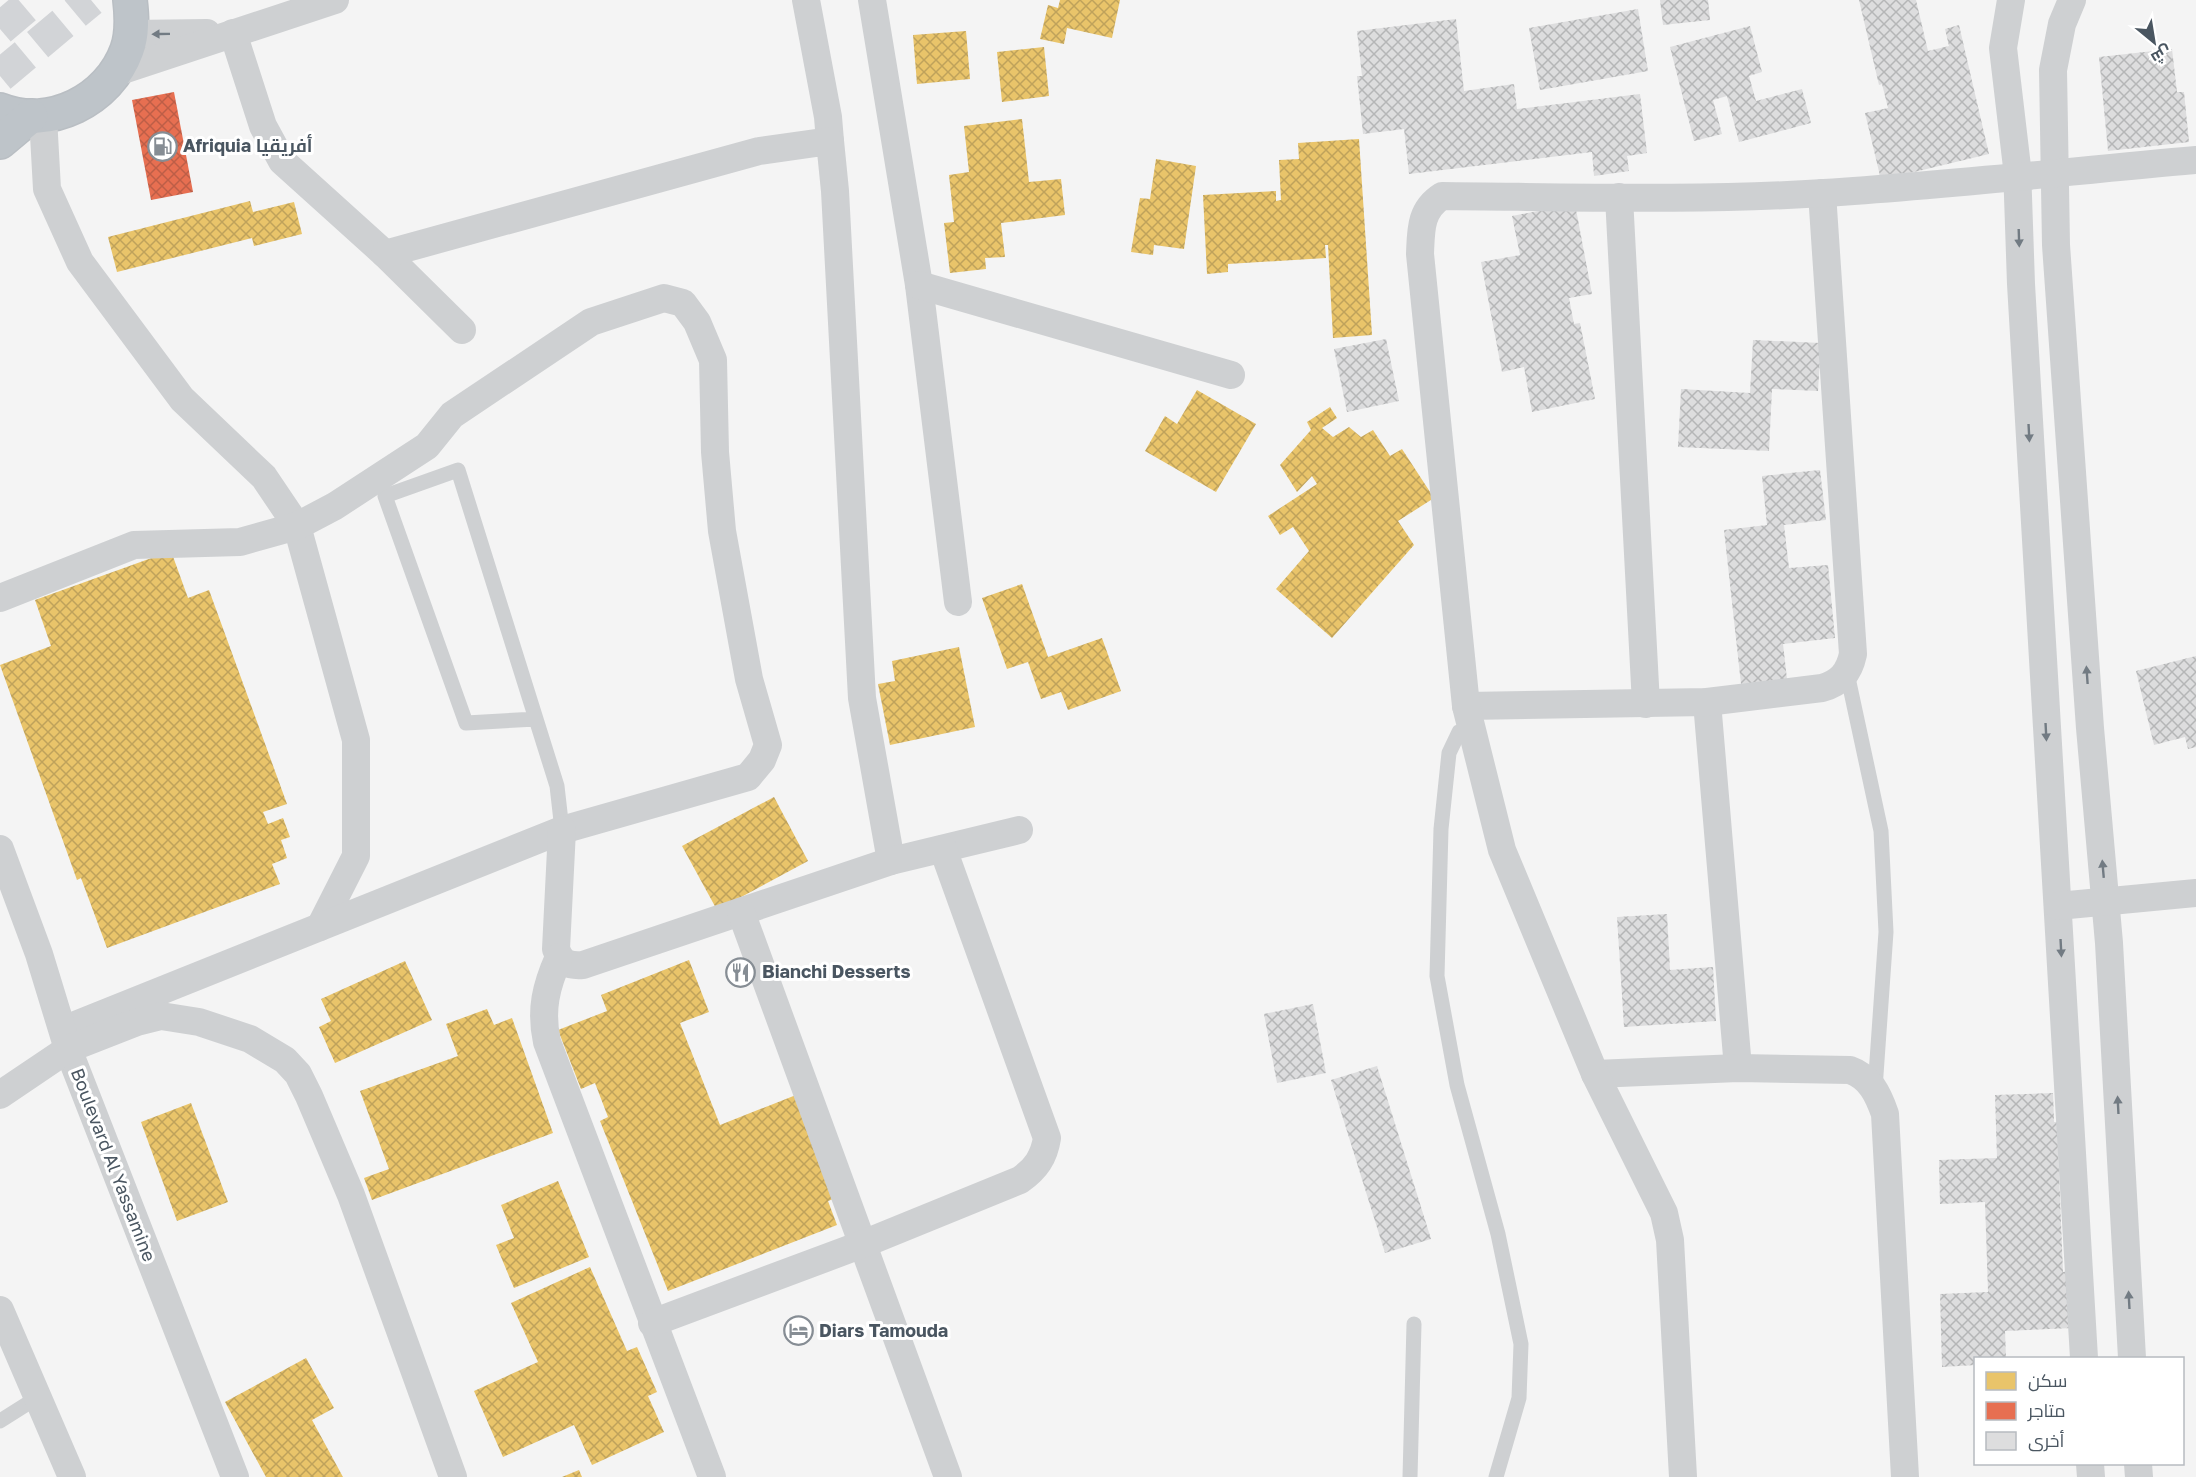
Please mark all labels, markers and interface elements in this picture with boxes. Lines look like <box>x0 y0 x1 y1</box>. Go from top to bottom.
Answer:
north arrow <box>2124 12 2184 72</box>
one-way arrow <box>151 29 170 39</box>
text: ش <box>2148 41 2175 69</box>
fuel station icon: Afriquia أفريقيا <box>146 130 178 162</box>
place label: Afriquia أفريقيا <box>183 133 312 157</box>
one-way arrow <box>2015 228 2024 247</box>
one-way arrow <box>2025 423 2034 442</box>
one-way arrow <box>2082 665 2091 684</box>
one-way arrow <box>2042 723 2051 742</box>
one-way arrow <box>2098 859 2108 878</box>
one-way arrow <box>2056 938 2065 957</box>
restaurant icon: Bianchi Desserts <box>725 956 757 988</box>
place label: Bianchi Desserts <box>762 960 911 982</box>
street label: Boulevard Al Yassamine <box>67 1065 161 1264</box>
one-way arrow <box>2114 1096 2123 1115</box>
one-way arrow <box>2124 1291 2133 1310</box>
hotel icon: Diars Tamouda <box>782 1315 814 1347</box>
place label: Diars Tamouda <box>819 1319 948 1341</box>
legend <box>1974 1357 2184 1465</box>
text: سكن <box>2028 1369 2067 1392</box>
text: متاجر <box>2027 1399 2066 1422</box>
text: أخرى <box>2028 1429 2065 1452</box>

